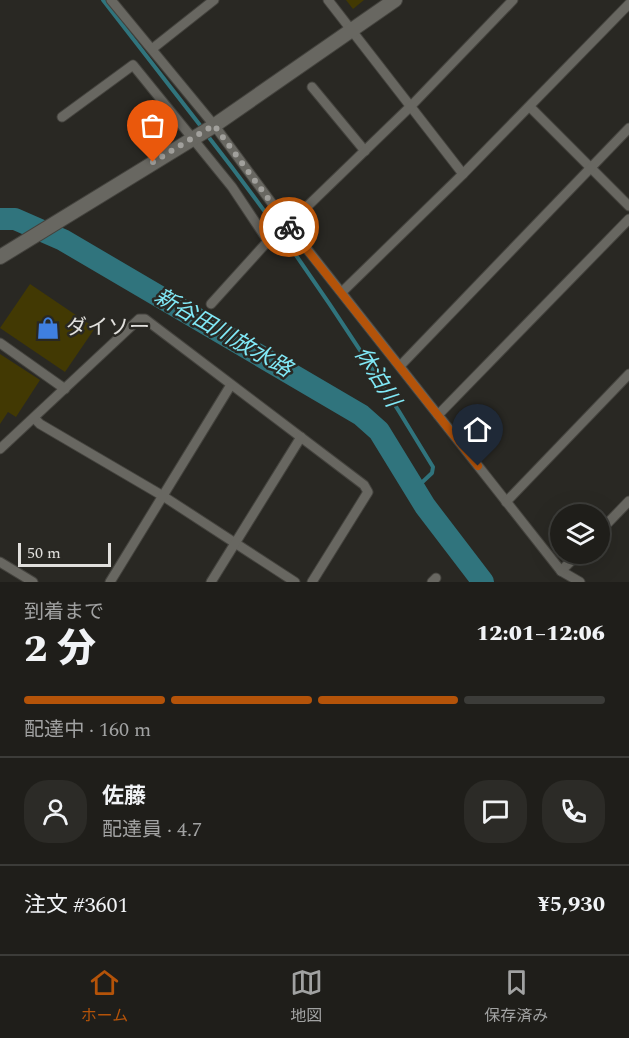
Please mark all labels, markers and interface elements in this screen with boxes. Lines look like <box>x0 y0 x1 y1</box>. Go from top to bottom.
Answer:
pin <box>127 100 178 162</box>
icon: bag <box>136 109 169 142</box>
courier <box>259 197 319 257</box>
icon: bike <box>273 211 306 244</box>
water label: 新谷田川放水路 <box>148 280 300 387</box>
place label: ダイソー <box>66 312 150 344</box>
shop icon: ダイソー <box>35 315 61 341</box>
water label: 休泊川 <box>346 340 410 415</box>
pin <box>452 404 503 466</box>
icon: home <box>461 413 494 446</box>
map controls <box>550 504 610 564</box>
button: layers <box>550 504 610 564</box>
scale bar <box>18 540 111 568</box>
text: 50 m <box>27 541 61 565</box>
text: 到着まで <box>24 597 104 627</box>
text: 12:01–12:06 <box>476 617 605 650</box>
text: 2 分 <box>24 620 96 679</box>
text: 配達中 · 160 m <box>24 715 151 745</box>
button: person <box>24 780 87 843</box>
text: 佐藤 <box>102 780 146 813</box>
button: chat <box>464 780 527 843</box>
button: phone <box>542 780 605 843</box>
text: 配達員 · 4.7 <box>102 815 202 845</box>
text: ¥5,930 <box>537 888 605 921</box>
text: 注文 #3601 <box>24 889 129 922</box>
tab: ホーム <box>81 966 128 1028</box>
tab: 地図 <box>290 966 323 1028</box>
tab: 保存済み <box>484 966 548 1028</box>

